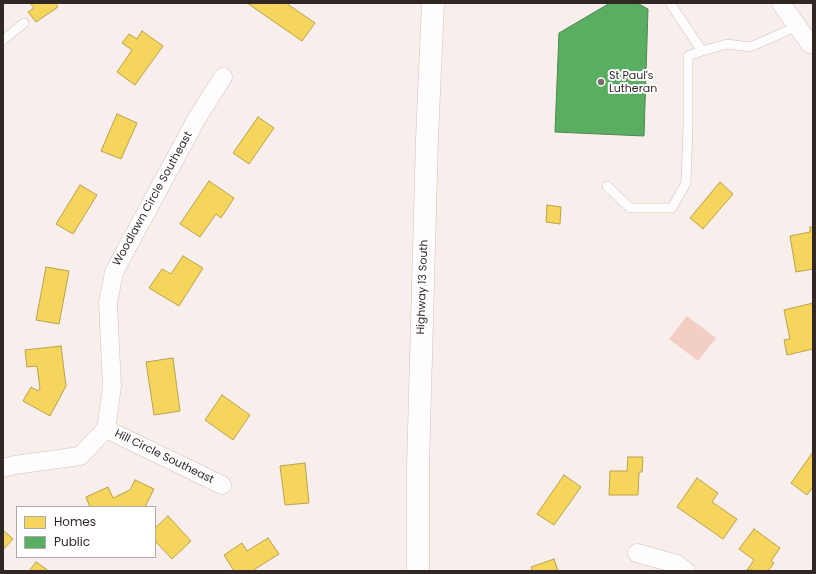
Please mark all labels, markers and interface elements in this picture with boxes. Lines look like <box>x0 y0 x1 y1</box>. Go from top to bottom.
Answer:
place label: St Paul's Lutheran <box>609 69 657 95</box>
marker: St Paul's Lutheran <box>596 77 606 87</box>
street label: Woodlawn Circle Southeast <box>111 130 195 268</box>
street label: Highway 13 South <box>415 239 431 335</box>
street label: Hill Circle Southeast <box>112 427 216 487</box>
legend <box>16 506 156 558</box>
text: Homes <box>54 513 96 530</box>
text: Public <box>54 533 90 550</box>

